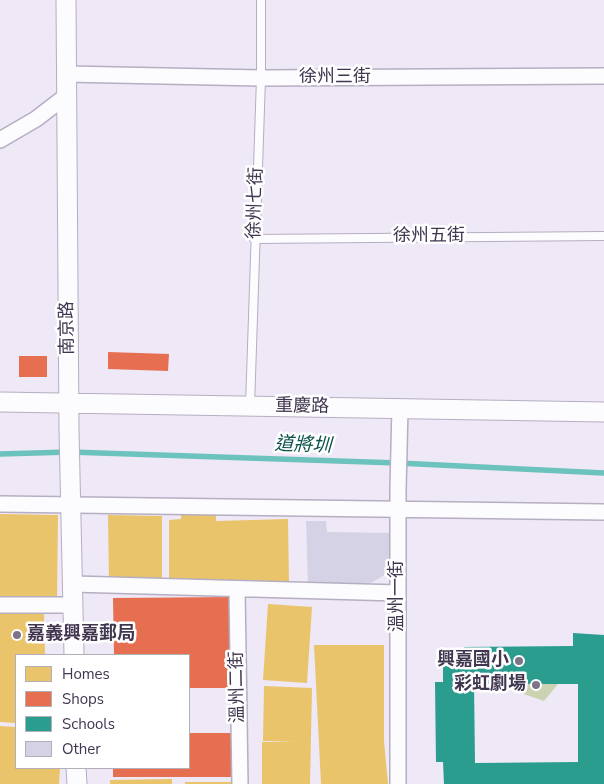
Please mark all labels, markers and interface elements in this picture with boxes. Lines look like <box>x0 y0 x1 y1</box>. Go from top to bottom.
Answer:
street label: 徐州三街 <box>299 67 371 89</box>
street label: 徐州七街 <box>244 167 268 239</box>
street label: 徐州五街 <box>393 226 465 248</box>
street label: 南京路 <box>57 301 79 355</box>
street label: 重慶路 <box>275 396 329 418</box>
water label: 道將圳 <box>274 434 332 458</box>
street label: 溫州一街 <box>387 560 409 632</box>
place label: 嘉義興嘉郵局 <box>27 624 135 646</box>
marker: 嘉義興嘉郵局 <box>11 629 23 641</box>
place label: 興嘉國小 <box>437 650 509 672</box>
street label: 溫州二街 <box>227 651 249 723</box>
legend <box>15 654 190 769</box>
marker: 興嘉國小 <box>513 655 525 667</box>
text: Homes <box>62 664 110 684</box>
place label: 彩虹劇場 <box>454 674 526 696</box>
marker: 彩虹劇場 <box>530 679 542 691</box>
text: Shops <box>62 689 104 709</box>
text: Schools <box>62 714 115 734</box>
text: Other <box>62 739 101 759</box>

